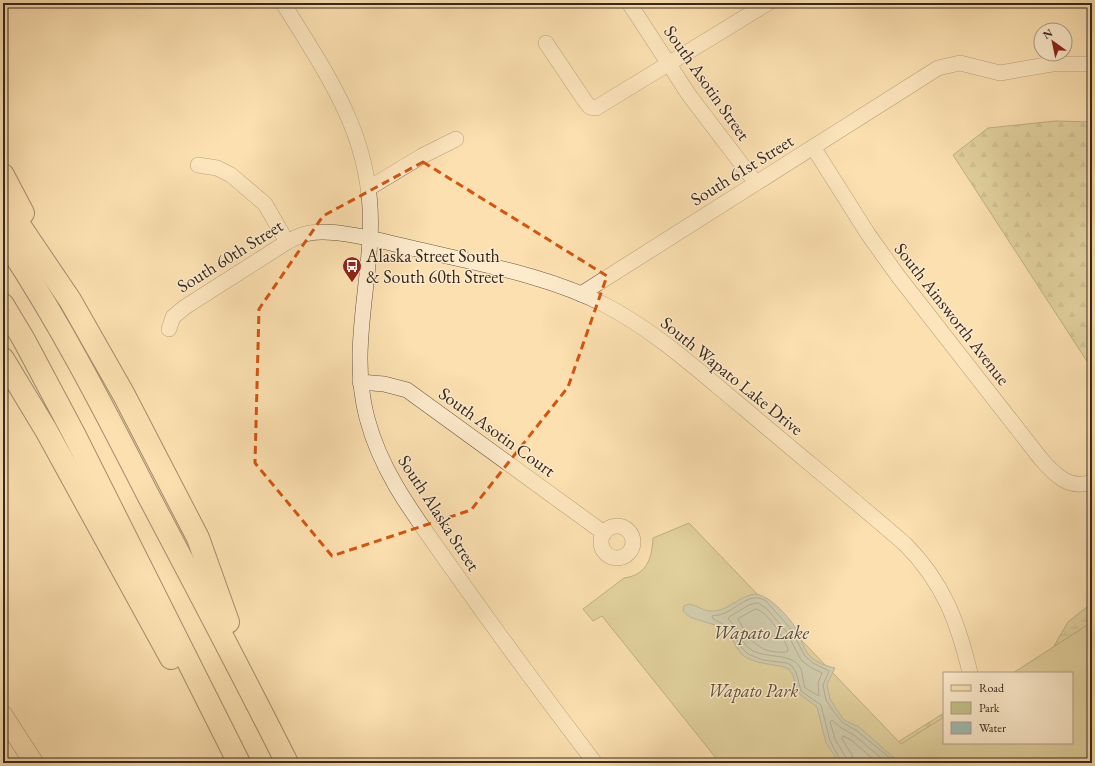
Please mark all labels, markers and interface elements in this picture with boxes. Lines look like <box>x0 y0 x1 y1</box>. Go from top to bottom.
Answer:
street label: South Asotin Street <box>659 21 756 145</box>
north arrow <box>1033 22 1073 62</box>
text: N <box>1040 25 1055 42</box>
street label: South 61st Street <box>686 129 798 210</box>
street label: South 60th Street <box>172 214 287 297</box>
street label: South Ainsworth Avenue <box>890 238 1015 390</box>
place label: Alaska Street South & South 60th Street <box>365 244 504 288</box>
bus stop icon: Alaska Street South & South 60th Street <box>341 255 363 283</box>
street label: South Wapato Lake Drive <box>656 311 808 440</box>
street label: South Asotin Court <box>435 382 560 482</box>
street label: South Alaska Street <box>393 450 486 575</box>
water label: Wapato Lake <box>713 620 810 645</box>
legend <box>943 672 1073 744</box>
park label: Wapato Park <box>708 679 798 703</box>
text: Road <box>979 680 1005 696</box>
text: Park <box>979 700 1000 716</box>
text: Water <box>979 720 1006 736</box>

